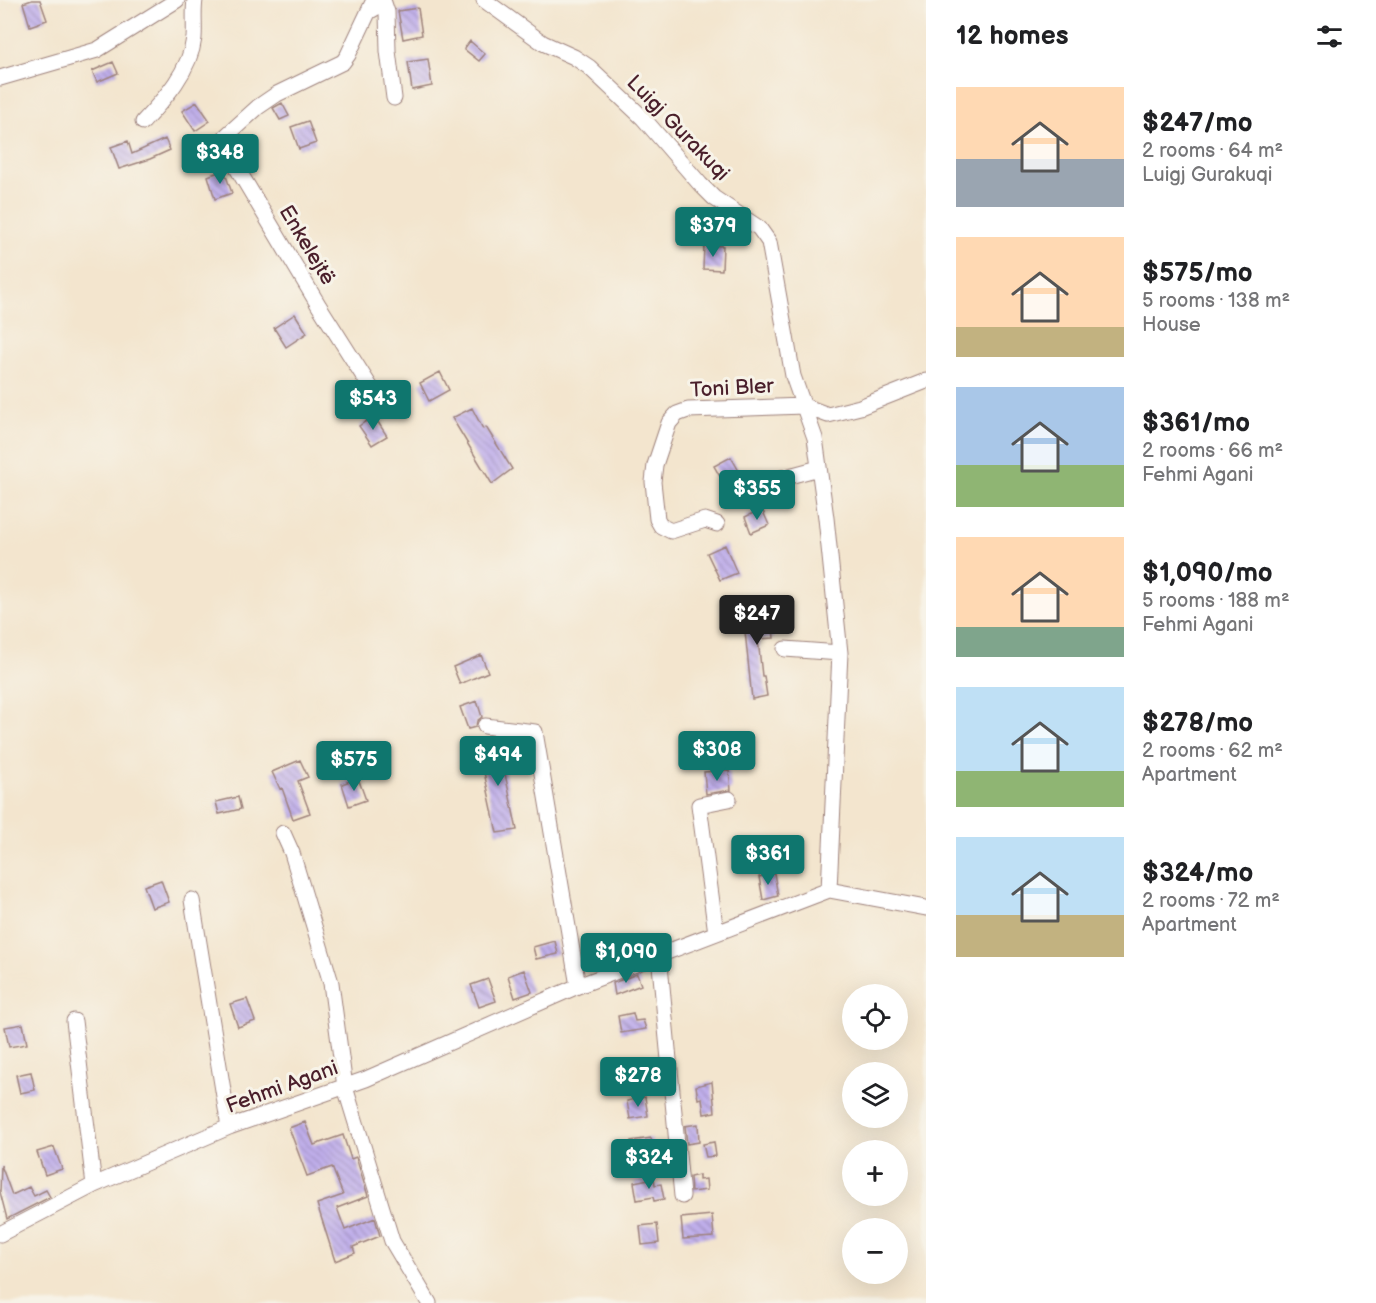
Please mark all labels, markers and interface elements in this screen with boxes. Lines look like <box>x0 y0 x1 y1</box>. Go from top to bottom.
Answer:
icon: filters <box>1313 20 1346 53</box>
text: 12 homes <box>956 21 1068 52</box>
street label: Luigj Gurakuqi <box>621 70 735 186</box>
text: $247/mo <box>1142 108 1253 139</box>
icon: home <box>1004 111 1076 183</box>
pin: $348 <box>184 134 256 185</box>
text: 2 rooms · 64 m² <box>1142 139 1283 163</box>
text: $348 <box>196 141 244 165</box>
text: Luigj Gurakuqi <box>1142 163 1272 187</box>
street label: Enkelejtë <box>273 201 341 290</box>
pin: $379 <box>677 207 749 258</box>
text: $379 <box>689 214 737 238</box>
text: $575/mo <box>1142 258 1253 289</box>
icon: home <box>1004 261 1076 333</box>
text: 5 rooms · 138 m² <box>1142 289 1290 313</box>
text: House <box>1142 313 1201 337</box>
street label: Toni Bler <box>690 373 775 403</box>
pin: $543 <box>337 380 409 431</box>
text: $543 <box>349 387 397 411</box>
text: $361/mo <box>1142 408 1250 439</box>
icon: home <box>1004 411 1076 483</box>
text: 2 rooms · 66 m² <box>1142 439 1283 463</box>
text: Fehmi Agani <box>1142 463 1254 487</box>
pin: $355 <box>721 470 793 521</box>
text: $355 <box>733 477 781 501</box>
text: $1,090/mo <box>1142 558 1273 589</box>
icon: home <box>1004 561 1076 633</box>
text: 5 rooms · 188 m² <box>1142 589 1290 613</box>
pin: $247 <box>721 595 793 646</box>
text: $247 <box>733 602 781 626</box>
text: Fehmi Agani <box>1142 613 1254 637</box>
text: $278/mo <box>1142 708 1253 739</box>
icon: home <box>1004 711 1076 783</box>
pin: $308 <box>681 731 753 782</box>
pin: $494 <box>462 736 534 787</box>
text: $308 <box>692 738 742 762</box>
text: 2 rooms · 62 m² <box>1142 739 1283 763</box>
pin: $575 <box>318 741 390 792</box>
text: $494 <box>474 743 522 767</box>
text: $575 <box>330 748 378 772</box>
text: Apartment <box>1142 763 1237 787</box>
pin: $361 <box>732 835 804 886</box>
text: $361 <box>745 842 791 866</box>
text: $324/mo <box>1142 858 1253 889</box>
icon: home <box>1004 861 1076 933</box>
text: 2 rooms · 72 m² <box>1142 889 1280 913</box>
text: Apartment <box>1142 913 1237 937</box>
pin: $1,090 <box>577 933 675 984</box>
text: $1,090 <box>595 940 657 964</box>
map controls <box>842 984 908 1284</box>
button: locate <box>842 984 908 1050</box>
street label: Fehmi Agani <box>223 1055 341 1119</box>
pin: $278 <box>602 1057 674 1108</box>
button: layers <box>842 1062 908 1128</box>
text: $278 <box>614 1064 662 1088</box>
pin: $324 <box>613 1139 685 1190</box>
button: + <box>842 1140 908 1206</box>
text: $324 <box>625 1146 673 1170</box>
button: − <box>842 1218 908 1284</box>

